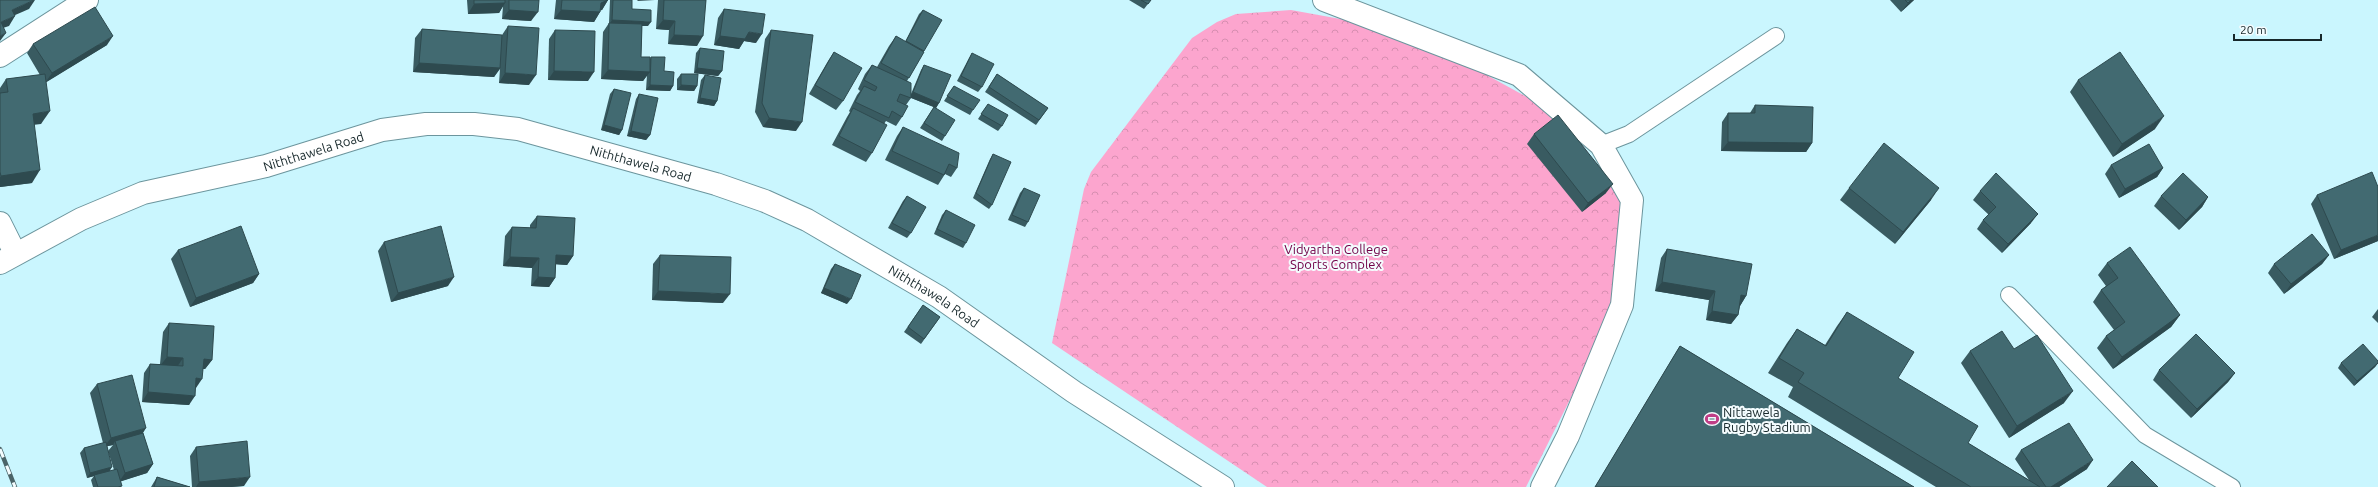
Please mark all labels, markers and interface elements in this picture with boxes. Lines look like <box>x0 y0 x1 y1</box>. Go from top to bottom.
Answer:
scale bar <box>2234 16 2321 42</box>
text: 20 m <box>2240 23 2267 36</box>
street label: Niththawela Road <box>261 129 365 173</box>
street label: Niththawela Road <box>589 142 693 184</box>
park label: Vidyartha College Sports Complex <box>1284 242 1388 271</box>
street label: Niththawela Road <box>886 262 982 330</box>
place label: Nittawela Rugby Stadium <box>1723 405 1811 434</box>
sports icon: Nittawela Rugby Stadium <box>1704 411 1720 427</box>

